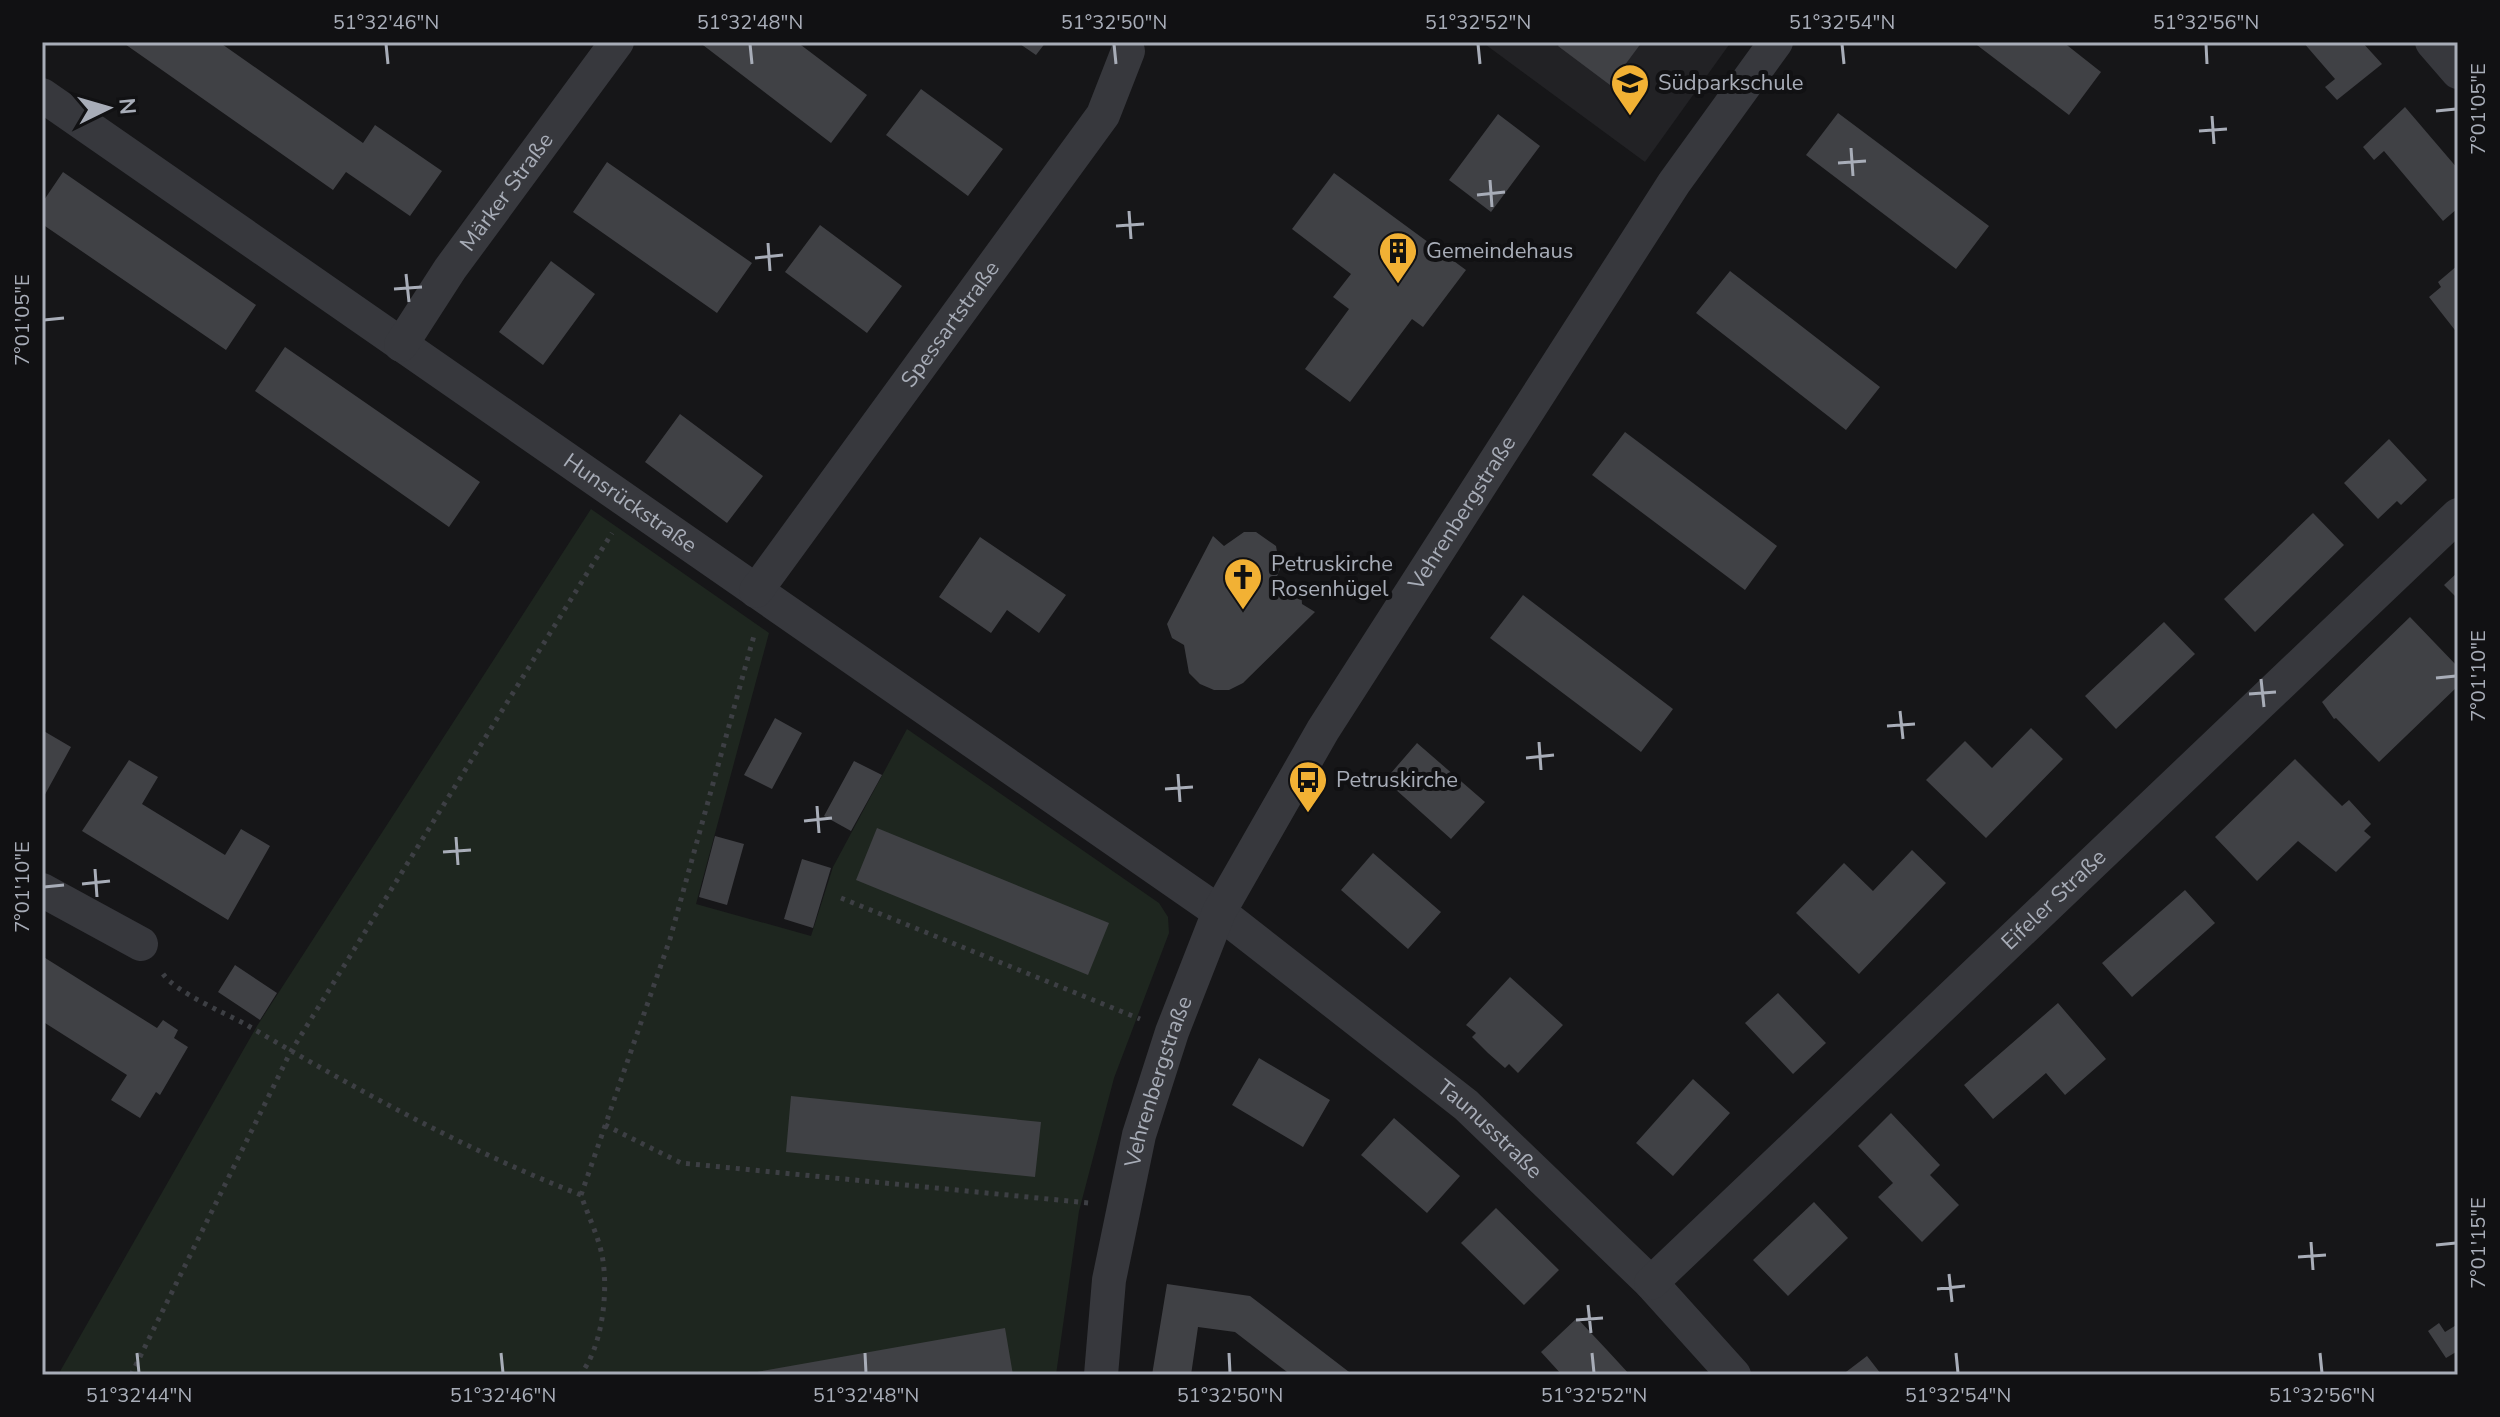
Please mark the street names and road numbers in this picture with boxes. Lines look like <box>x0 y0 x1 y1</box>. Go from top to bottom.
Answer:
street label: Märker Straße <box>453 127 560 257</box>
street label: Spessartstraße <box>894 255 1007 394</box>
street label: Vehrenbergstraße <box>1401 430 1523 597</box>
street label: Hunsrückstraße <box>557 446 703 560</box>
street label: Eifeler Straße <box>1995 843 2113 957</box>
street label: Vehrenbergstraße <box>1118 992 1200 1171</box>
street label: Taunusstraße <box>1431 1073 1549 1186</box>

